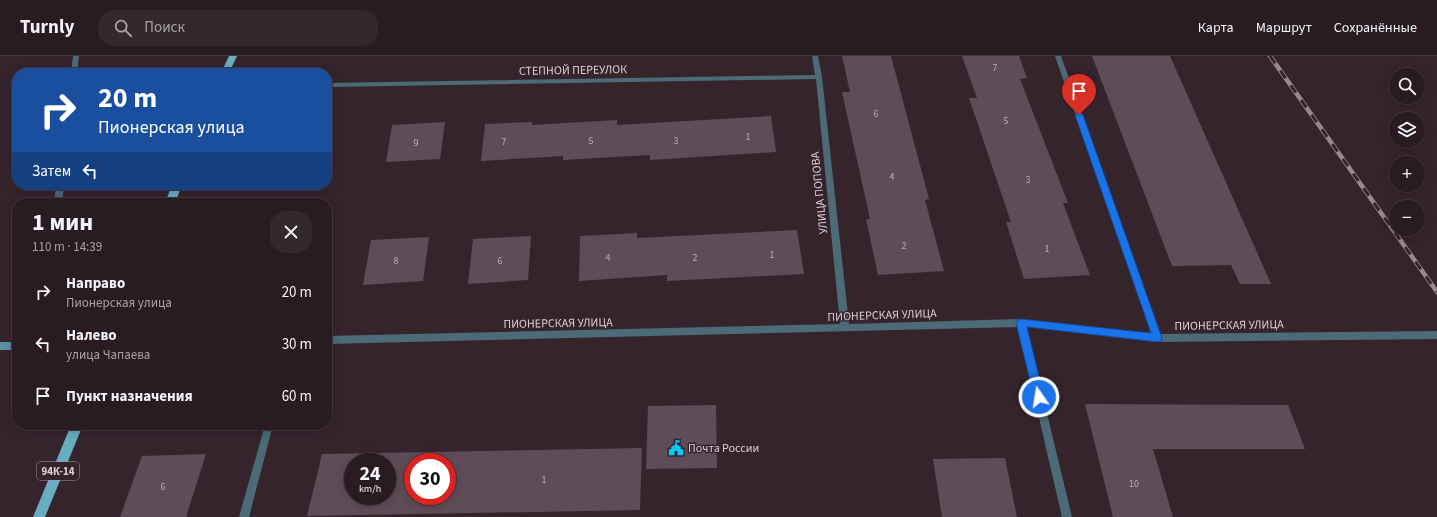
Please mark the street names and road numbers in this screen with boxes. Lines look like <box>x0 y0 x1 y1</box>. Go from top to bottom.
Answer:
street label: СТЕПНОЙ ПЕРЕУЛОК <box>519 61 627 80</box>
street label: УЛИЦА ПОПОВА <box>807 151 832 235</box>
street label: ПИОНЕРСКАЯ УЛИЦА <box>827 305 937 326</box>
street label: ПИОНЕРСКАЯ УЛИЦА <box>503 314 613 333</box>
street label: ПИОНЕРСКАЯ УЛИЦА <box>1174 316 1284 335</box>
road number: 94К-14 <box>37 462 79 480</box>

